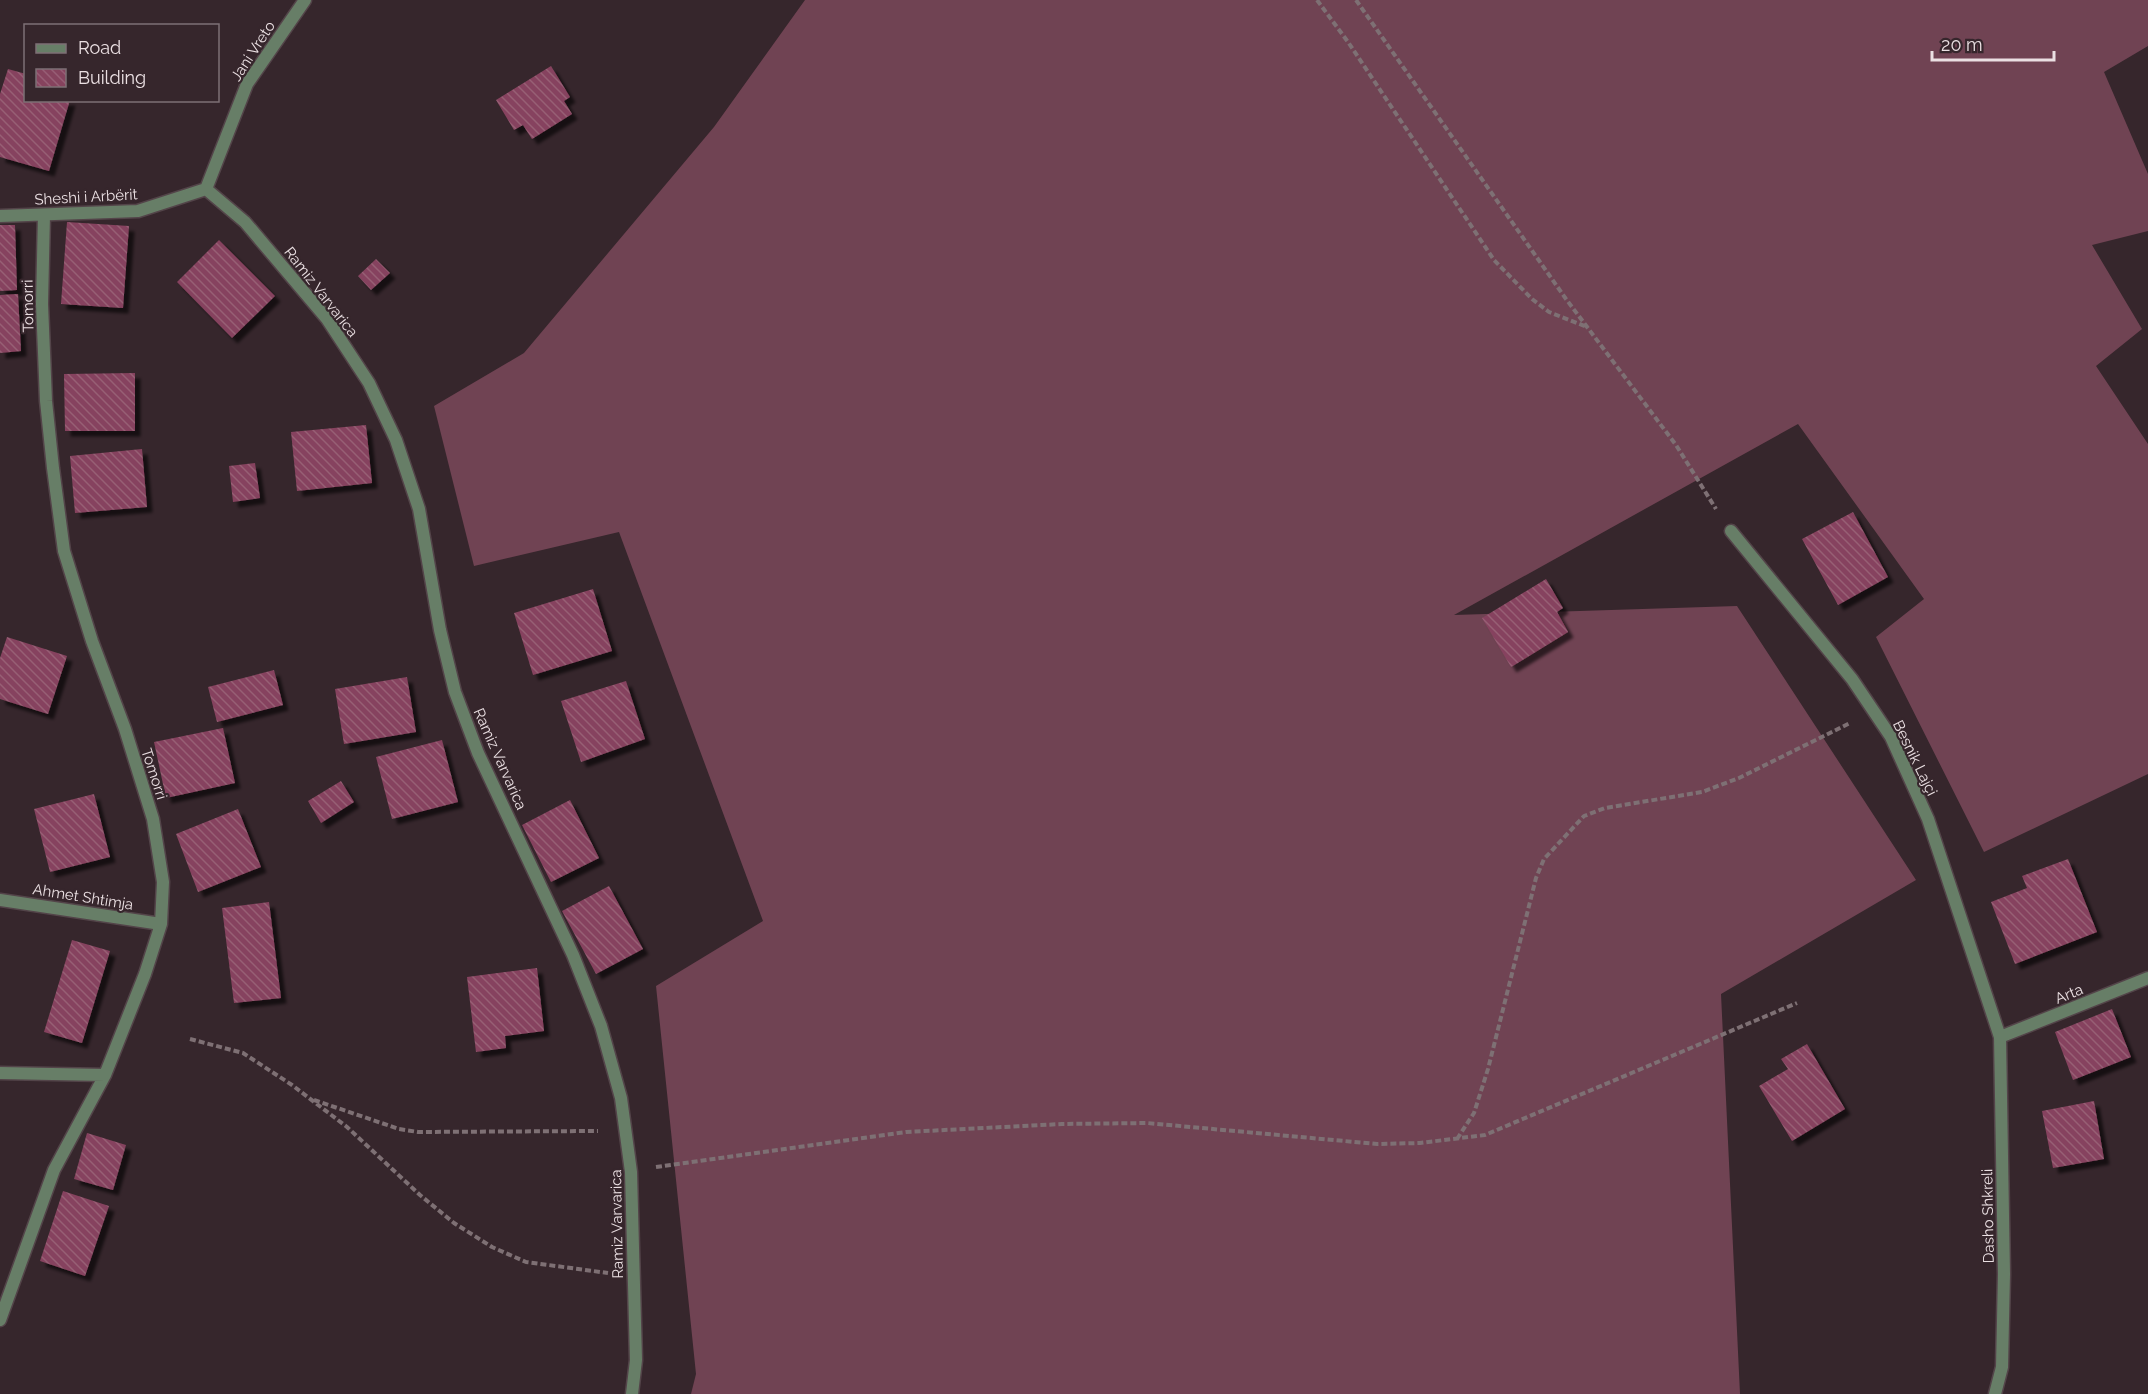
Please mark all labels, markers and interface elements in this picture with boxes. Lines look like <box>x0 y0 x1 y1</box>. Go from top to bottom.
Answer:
street label: Jani Vreto <box>227 18 279 84</box>
legend <box>24 24 219 102</box>
scale bar <box>1932 24 2054 62</box>
text: 20 m <box>1941 34 1983 55</box>
text: Road <box>78 37 121 58</box>
text: Building <box>78 67 146 88</box>
street label: Sheshi i Arbërit <box>34 185 138 209</box>
street label: Ramiz Varvarica <box>280 243 362 341</box>
street label: Tomorri <box>19 279 37 333</box>
street label: Ramiz Varvarica <box>470 705 530 813</box>
street label: Besnik Lajçi <box>1889 717 1941 799</box>
street label: Tomorri <box>137 746 171 802</box>
street label: Ahmet Shtimja <box>31 880 135 914</box>
street label: Arta <box>2052 980 2086 1008</box>
street label: Ramiz Varvarica <box>607 1169 627 1279</box>
street label: Dasho Shkreli <box>1978 1169 1998 1263</box>

